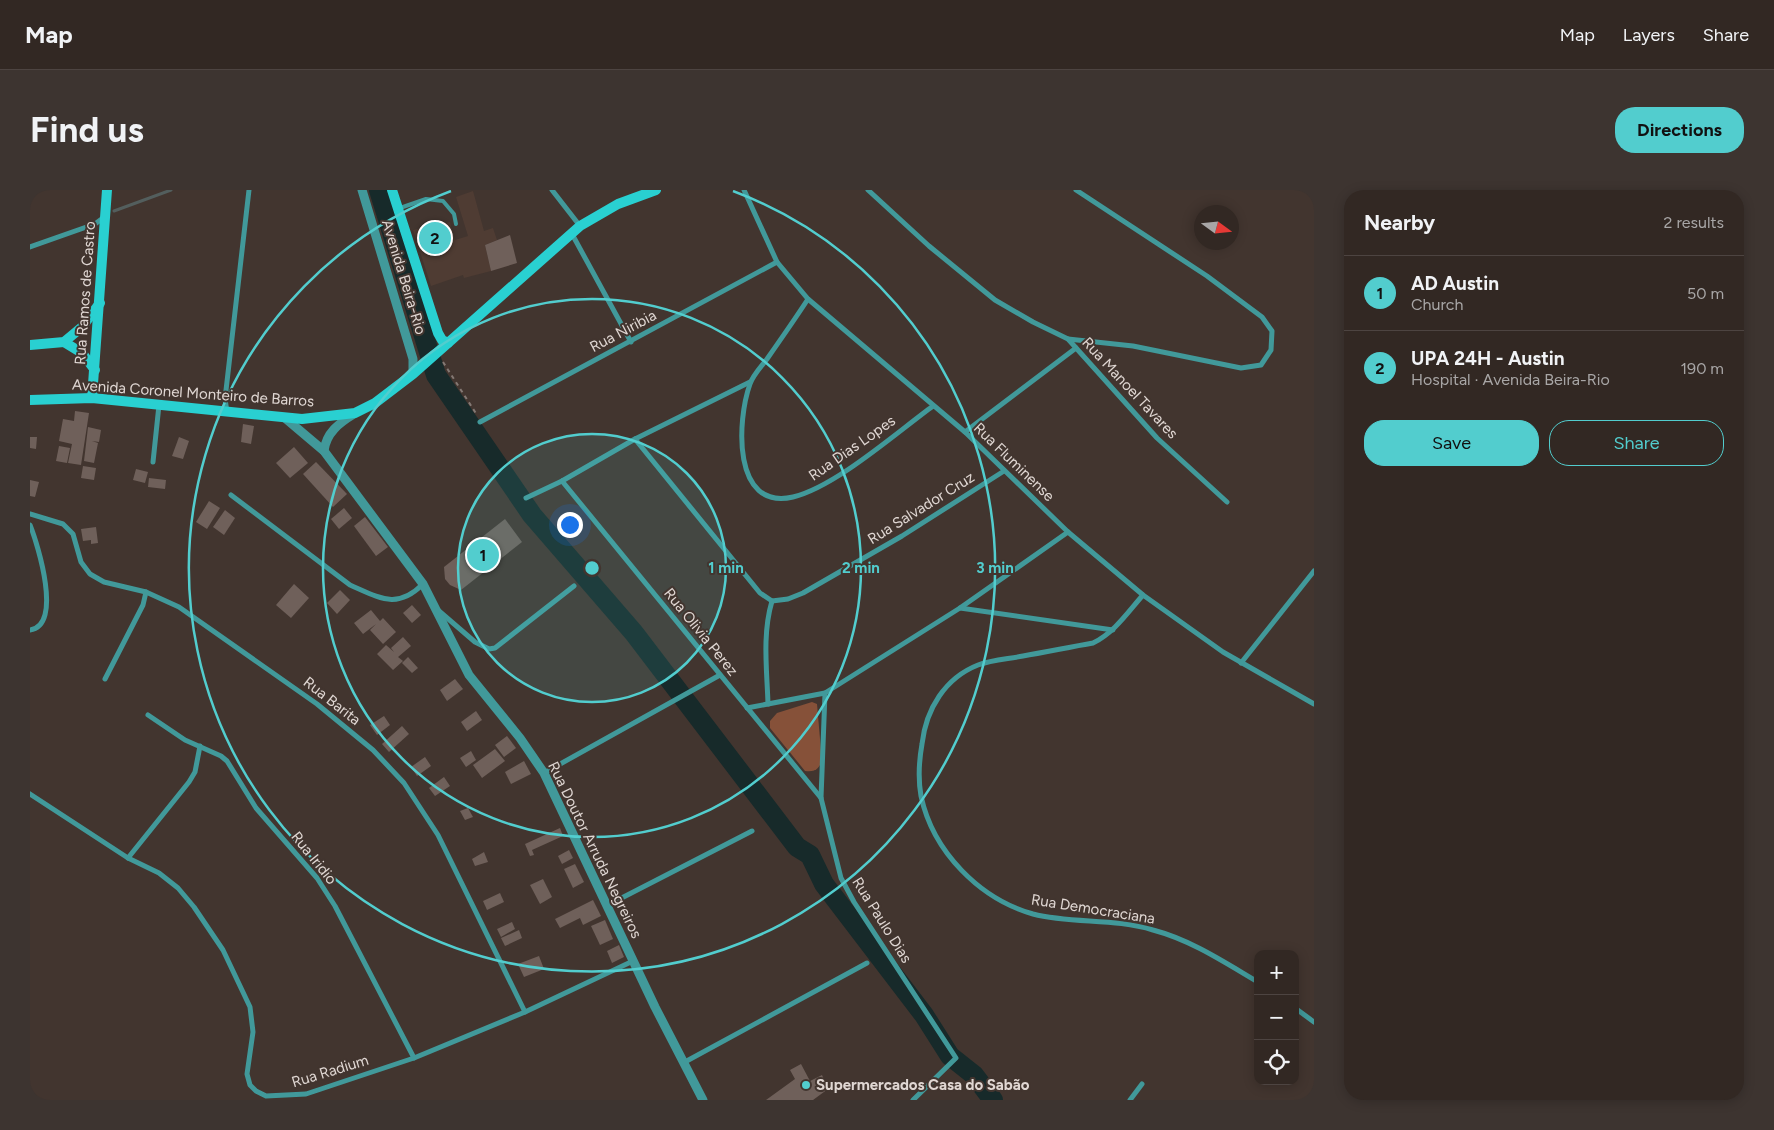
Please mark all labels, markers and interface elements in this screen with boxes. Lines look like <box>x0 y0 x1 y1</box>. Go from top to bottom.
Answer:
text: Map <box>25 20 73 49</box>
text: Map <box>1560 24 1595 46</box>
text: Layers <box>1623 24 1675 46</box>
text: Share <box>1703 24 1749 46</box>
button: Directions <box>1615 107 1744 153</box>
text: Find us <box>30 109 144 151</box>
north arrow <box>1194 205 1239 250</box>
text: Nearby <box>1364 210 1435 235</box>
text: 2 results <box>1664 213 1724 232</box>
street label: Avenida Beira-Rio <box>378 217 430 337</box>
pin: 2 <box>419 219 451 257</box>
street label: Rua Ramos de Castro <box>71 220 99 365</box>
text: AD Austin <box>1411 272 1499 295</box>
text: 1 <box>1377 284 1383 303</box>
text: 50 m <box>1687 284 1724 303</box>
text: Church <box>1411 295 1463 314</box>
street label: Rua Niribia <box>587 306 659 356</box>
street label: Rua Manoel Tavares <box>1078 334 1182 442</box>
text: UPA 24H - Austin <box>1411 347 1565 370</box>
text: 2 <box>1375 359 1385 378</box>
text: 190 m <box>1681 359 1724 378</box>
text: Hospital · Avenida Beira-Rio <box>1411 370 1610 389</box>
street label: Avenida Coronel Monteiro de Barros <box>71 376 315 410</box>
street label: Rua Dias Lopes <box>805 411 899 485</box>
street label: Rua Fluminense <box>970 419 1058 505</box>
button: Save <box>1364 420 1539 466</box>
button: Share <box>1549 420 1724 466</box>
street label: Rua Salvador Cruz <box>864 468 978 548</box>
your location <box>557 512 583 538</box>
pin: 1 <box>467 536 499 574</box>
centre of rings <box>583 559 601 577</box>
text: 1 min <box>708 559 744 577</box>
text: 2 min <box>842 559 880 577</box>
text: 3 min <box>976 559 1014 577</box>
street label: Rua Olivia Perez <box>660 585 742 679</box>
street label: Rua Barita <box>300 673 364 729</box>
street label: Rua Doutor Arruda Negreiros <box>544 759 646 941</box>
street label: Rua Iridio <box>287 828 341 888</box>
street label: Rua Paulo Dias <box>848 874 916 966</box>
street label: Rua Democraciana <box>1030 890 1156 928</box>
map controls <box>1254 950 1299 1085</box>
button: + <box>1254 950 1299 995</box>
button: − <box>1254 995 1299 1040</box>
button: locate <box>1254 1040 1299 1085</box>
street label: Rua Radium <box>289 1051 371 1091</box>
place label: Supermercados Casa do Sabão <box>816 1076 1030 1094</box>
marker: Supermercados Casa do Sabão <box>800 1079 812 1091</box>

